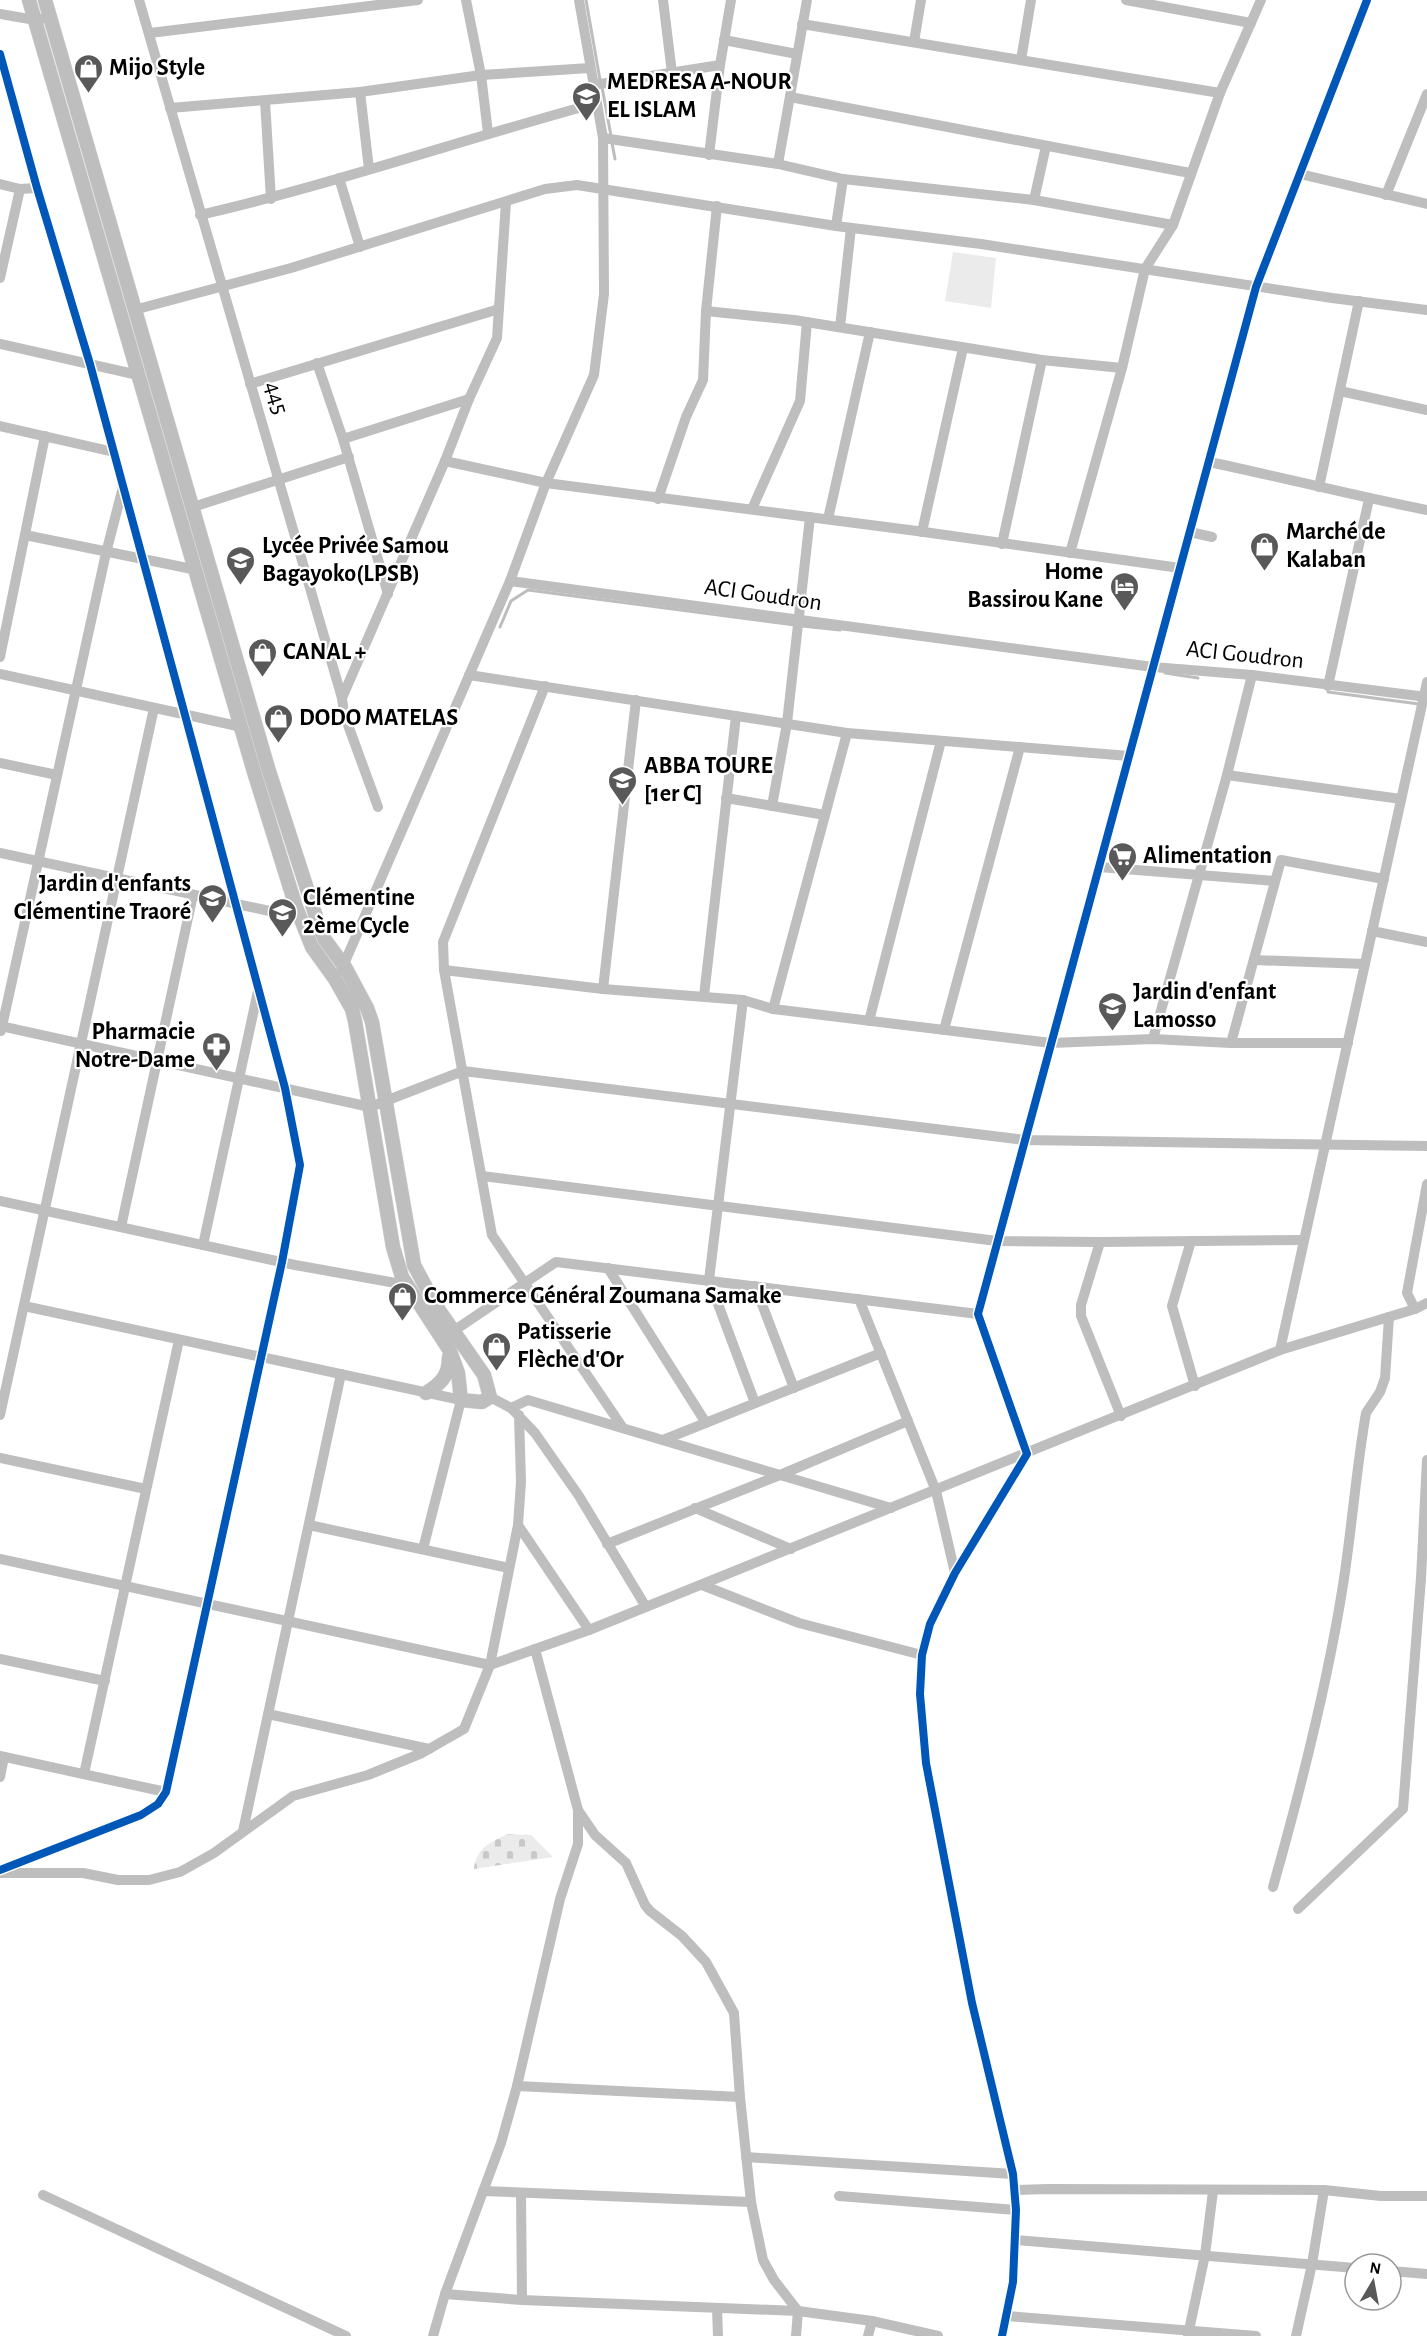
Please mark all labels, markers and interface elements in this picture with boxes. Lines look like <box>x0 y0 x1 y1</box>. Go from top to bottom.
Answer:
shop icon: Mijo Style <box>72 52 104 94</box>
place label: Mijo Style <box>109 56 205 80</box>
place label: MEDRESA A-NOUR EL ISLAM <box>607 70 792 122</box>
school or university icon: MEDRESA A-NOUR EL ISLAM <box>570 80 602 122</box>
street label: 445 <box>260 379 292 417</box>
place label: Marché de Kalaban <box>1286 520 1385 572</box>
shop icon: Marché de Kalaban <box>1249 530 1281 572</box>
place label: Lycée Privée Samou Bagayoko(LPSB) <box>262 534 449 586</box>
school or university icon: Lycée Privée Samou Bagayoko(LPSB) <box>225 544 257 586</box>
place label: Home Bassirou Kane <box>967 560 1103 612</box>
hotel icon: Home Bassirou Kane <box>1108 570 1140 612</box>
street label: ACI Goudron <box>703 575 823 615</box>
shop icon: CANAL + <box>246 636 278 678</box>
street label: ACI Goudron <box>1185 637 1305 673</box>
place label: CANAL + <box>283 640 366 664</box>
shop icon: DODO MATELAS <box>262 702 294 744</box>
place label: DODO MATELAS <box>299 706 458 730</box>
place label: ABBA TOURE [1er C] <box>644 754 773 806</box>
school or university icon: ABBA TOURE [1er C] <box>607 764 639 806</box>
supermarket icon: Alimentation <box>1106 840 1138 882</box>
place label: Alimentation <box>1143 844 1272 868</box>
place label: Jardin d'enfants Clémentine Traoré <box>14 872 191 924</box>
school or university icon: Jardin d'enfants Clémentine Traoré <box>196 882 228 924</box>
place label: Clémentine 2ème Cycle <box>303 886 415 938</box>
school or university icon: Clémentine 2ème Cycle <box>266 896 298 938</box>
place label: Jardin d'enfant Lamosso <box>1133 980 1276 1032</box>
school or university icon: Jardin d'enfant Lamosso <box>1096 990 1128 1032</box>
place label: Pharmacie Notre-Dame <box>75 1020 195 1072</box>
pharmacy icon: Pharmacie Notre-Dame <box>200 1030 232 1072</box>
shop icon: Commerce Général Zoumana Samake <box>387 1280 419 1322</box>
place label: Commerce Général Zoumana Samake <box>424 1284 781 1308</box>
place label: Patisserie Flèche d'Or <box>517 1320 624 1372</box>
shop icon: Patisserie Flèche d'Or <box>480 1330 512 1372</box>
north arrow <box>1343 2252 1403 2312</box>
text: N <box>1369 2259 1382 2277</box>

